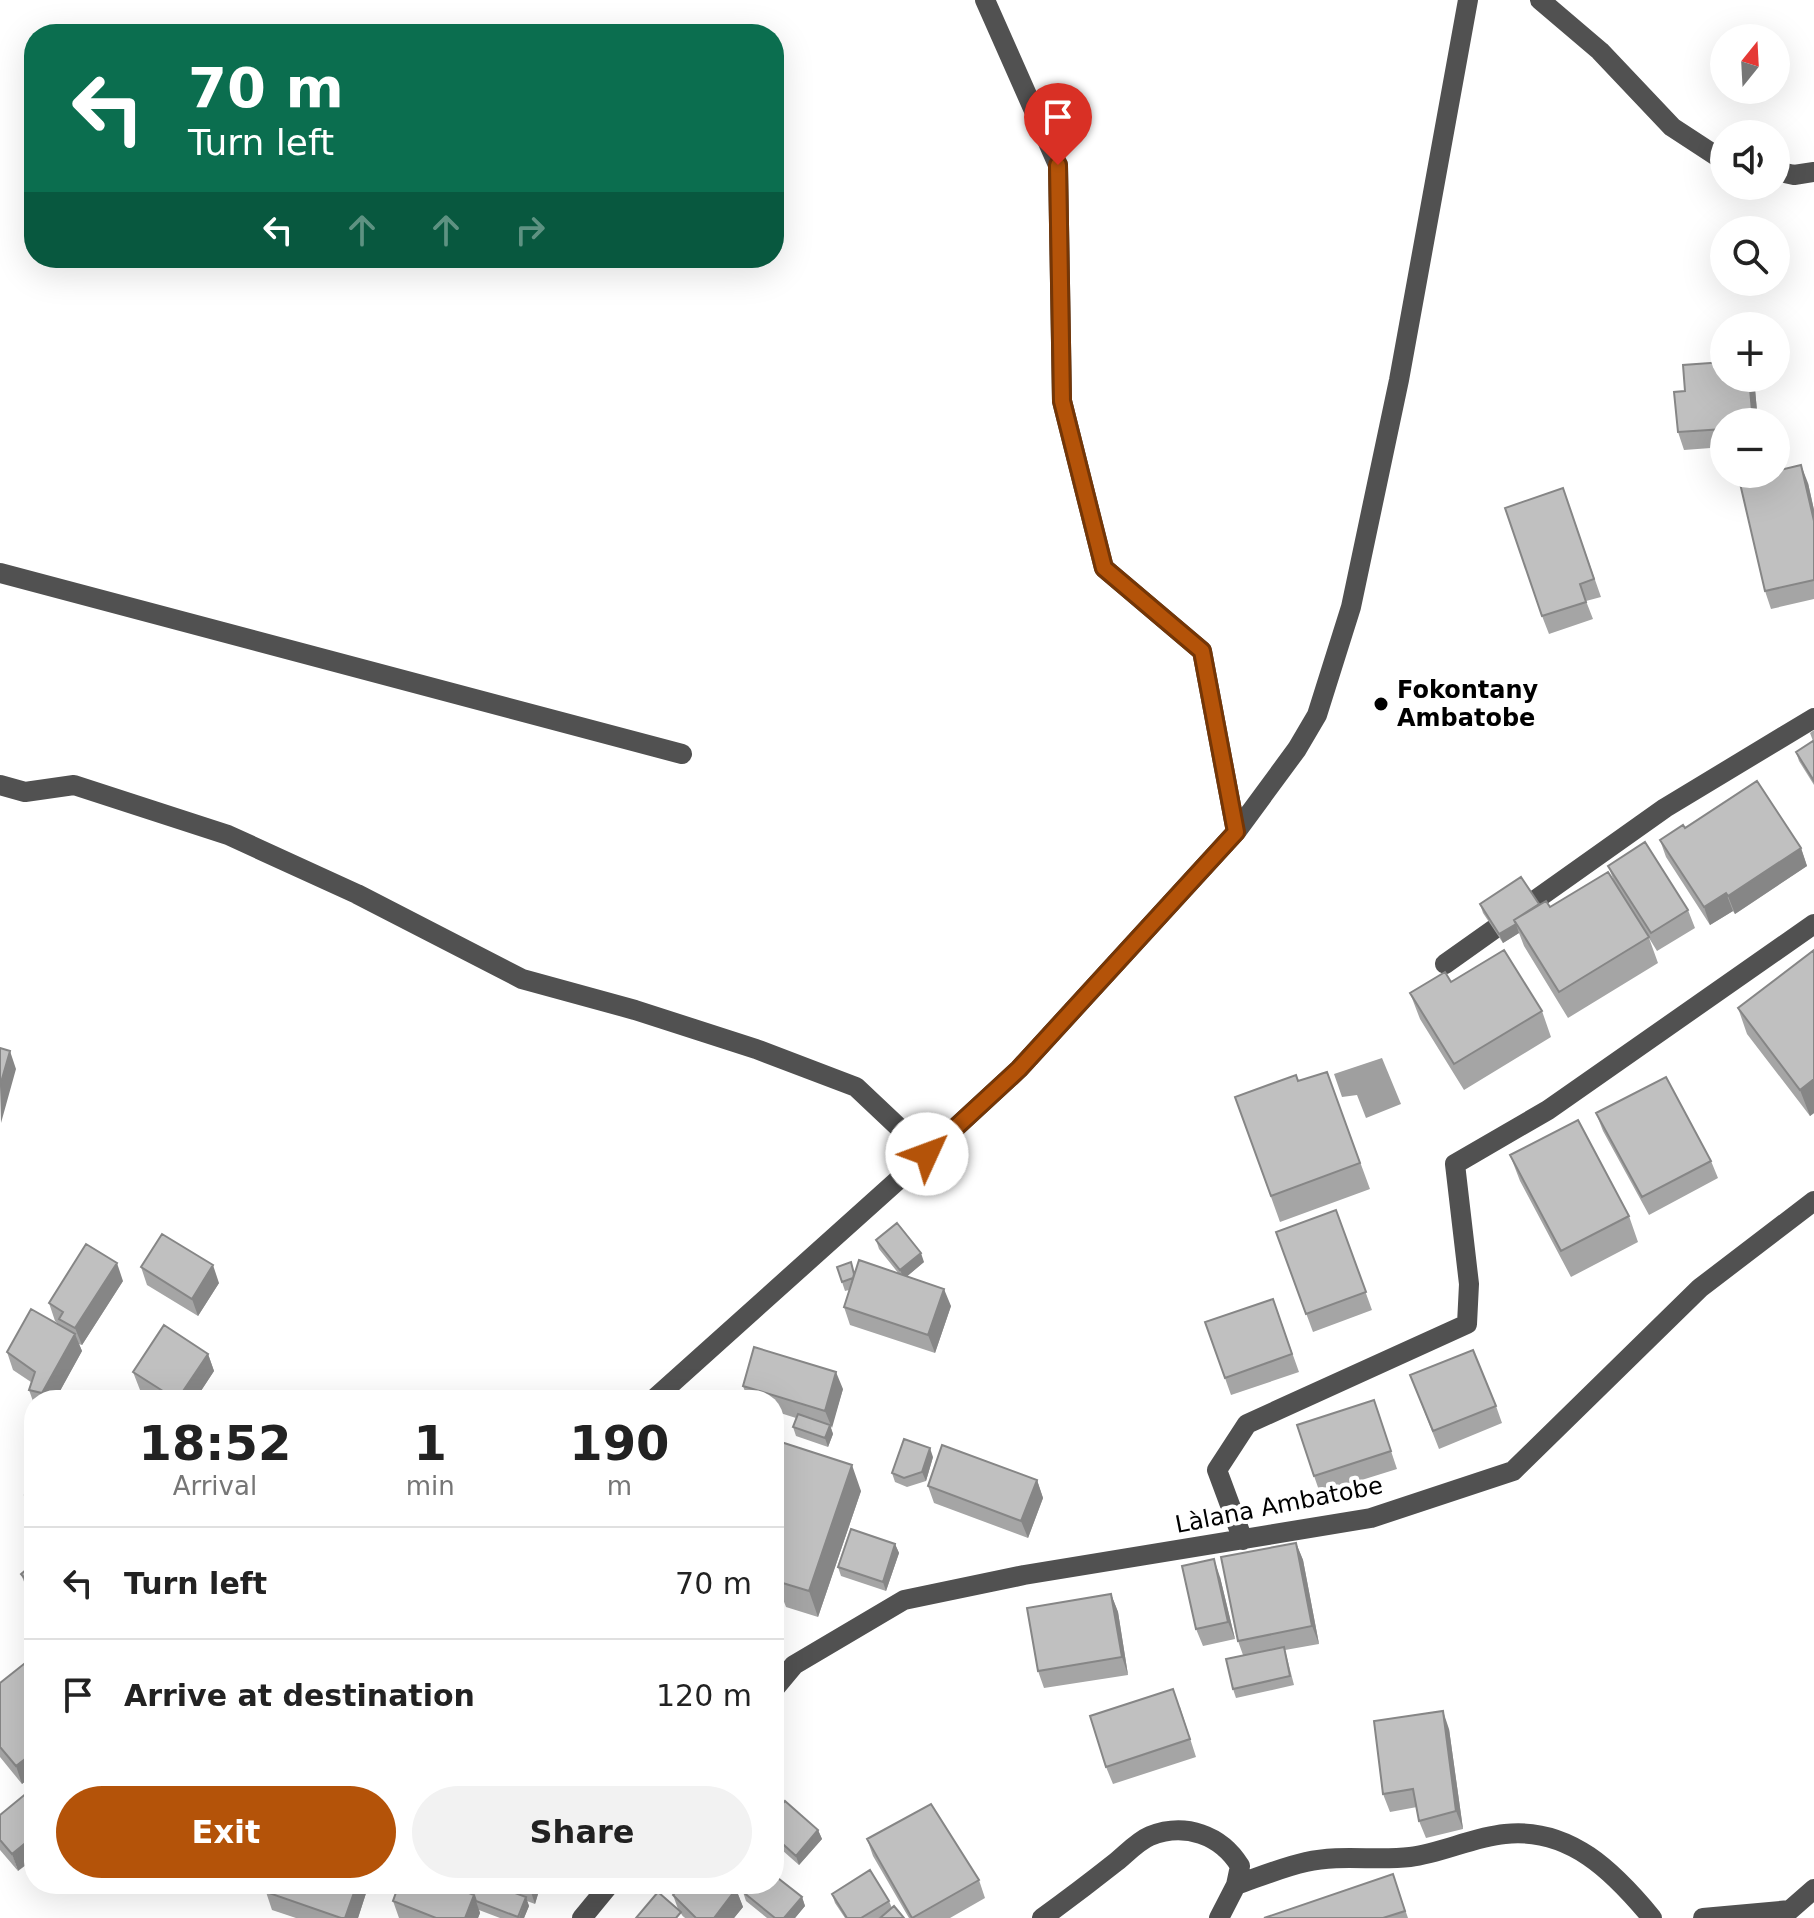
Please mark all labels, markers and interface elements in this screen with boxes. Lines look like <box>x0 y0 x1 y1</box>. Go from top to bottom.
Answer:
north arrow <box>1710 24 1790 104</box>
map controls <box>1710 24 1790 488</box>
text: 70 m <box>188 55 344 120</box>
icon: left <box>56 56 160 160</box>
pin <box>1024 83 1092 165</box>
icon: arrive <box>1036 95 1080 139</box>
button: sound <box>1710 120 1790 200</box>
text: Turn left <box>188 122 334 163</box>
icon: left <box>256 208 300 252</box>
icon: ahead <box>340 208 384 252</box>
icon: ahead <box>424 208 468 252</box>
icon: right <box>508 208 552 252</box>
button: search <box>1710 216 1790 296</box>
button: + <box>1710 312 1790 392</box>
button: − <box>1710 408 1790 488</box>
place label: Fokontany Ambatobe <box>1397 676 1539 732</box>
marker: Fokontany Ambatobe <box>1372 695 1390 713</box>
position arrow <box>885 1112 969 1196</box>
text: 18:52 <box>138 1415 291 1471</box>
text: 1 <box>414 1415 447 1471</box>
text: 190 <box>569 1415 669 1471</box>
text: Arrival <box>173 1471 257 1501</box>
text: min <box>406 1471 455 1501</box>
text: m <box>607 1471 632 1501</box>
street label: Làlana Ambatobe <box>1173 1471 1385 1539</box>
icon: left <box>56 1561 100 1605</box>
text: Turn left <box>124 1566 267 1601</box>
text: 70 m <box>675 1566 752 1601</box>
icon: arrive <box>56 1673 100 1717</box>
text: Arrive at destination <box>124 1678 475 1713</box>
text: 120 m <box>656 1678 752 1713</box>
button: Exit <box>56 1786 396 1878</box>
button: Share <box>412 1786 752 1878</box>

